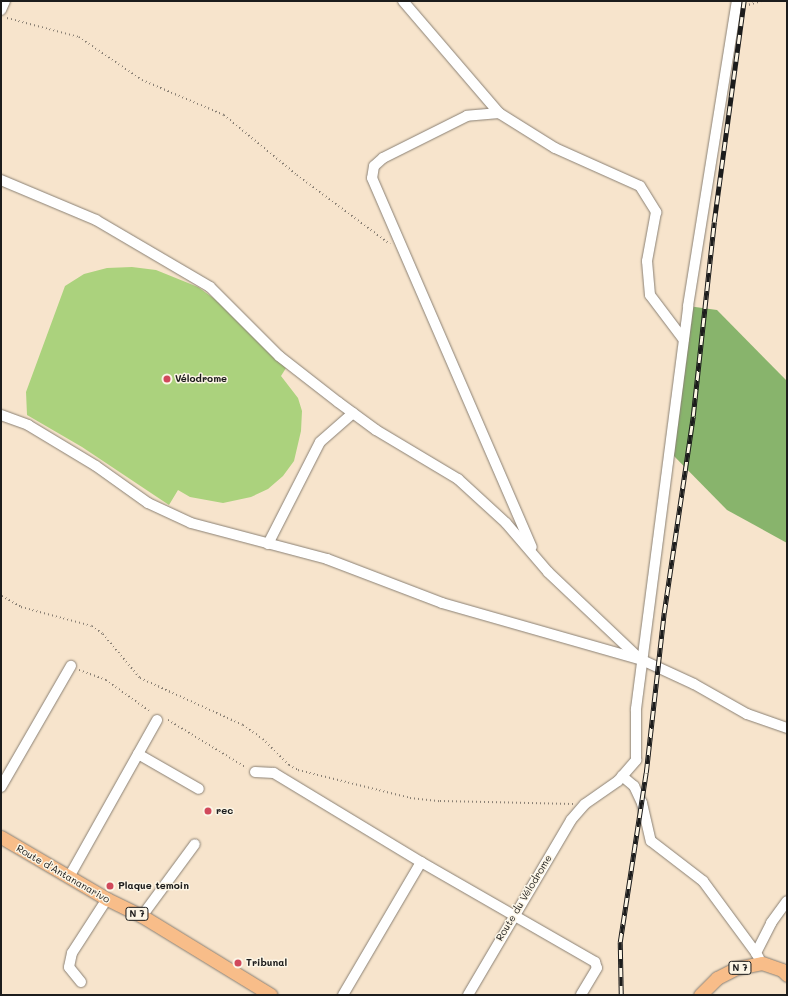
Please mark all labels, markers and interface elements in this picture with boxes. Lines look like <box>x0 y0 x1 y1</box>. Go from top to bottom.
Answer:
place label: Vélodrome <box>175 373 227 385</box>
marker: Vélodrome <box>162 374 172 384</box>
place label: rec <box>216 805 233 817</box>
marker: rec <box>203 806 213 816</box>
street label: Route d'Antananarivo <box>14 842 112 906</box>
street label: Route du Vélodrome <box>494 853 554 943</box>
place label: Plaque temoin <box>118 880 189 892</box>
marker: Plaque temoin <box>105 881 115 891</box>
road number: N 7 <box>125 907 149 921</box>
place label: Tribunal <box>246 957 287 969</box>
marker: Tribunal <box>233 958 243 968</box>
road number: N 7 <box>728 961 752 975</box>

